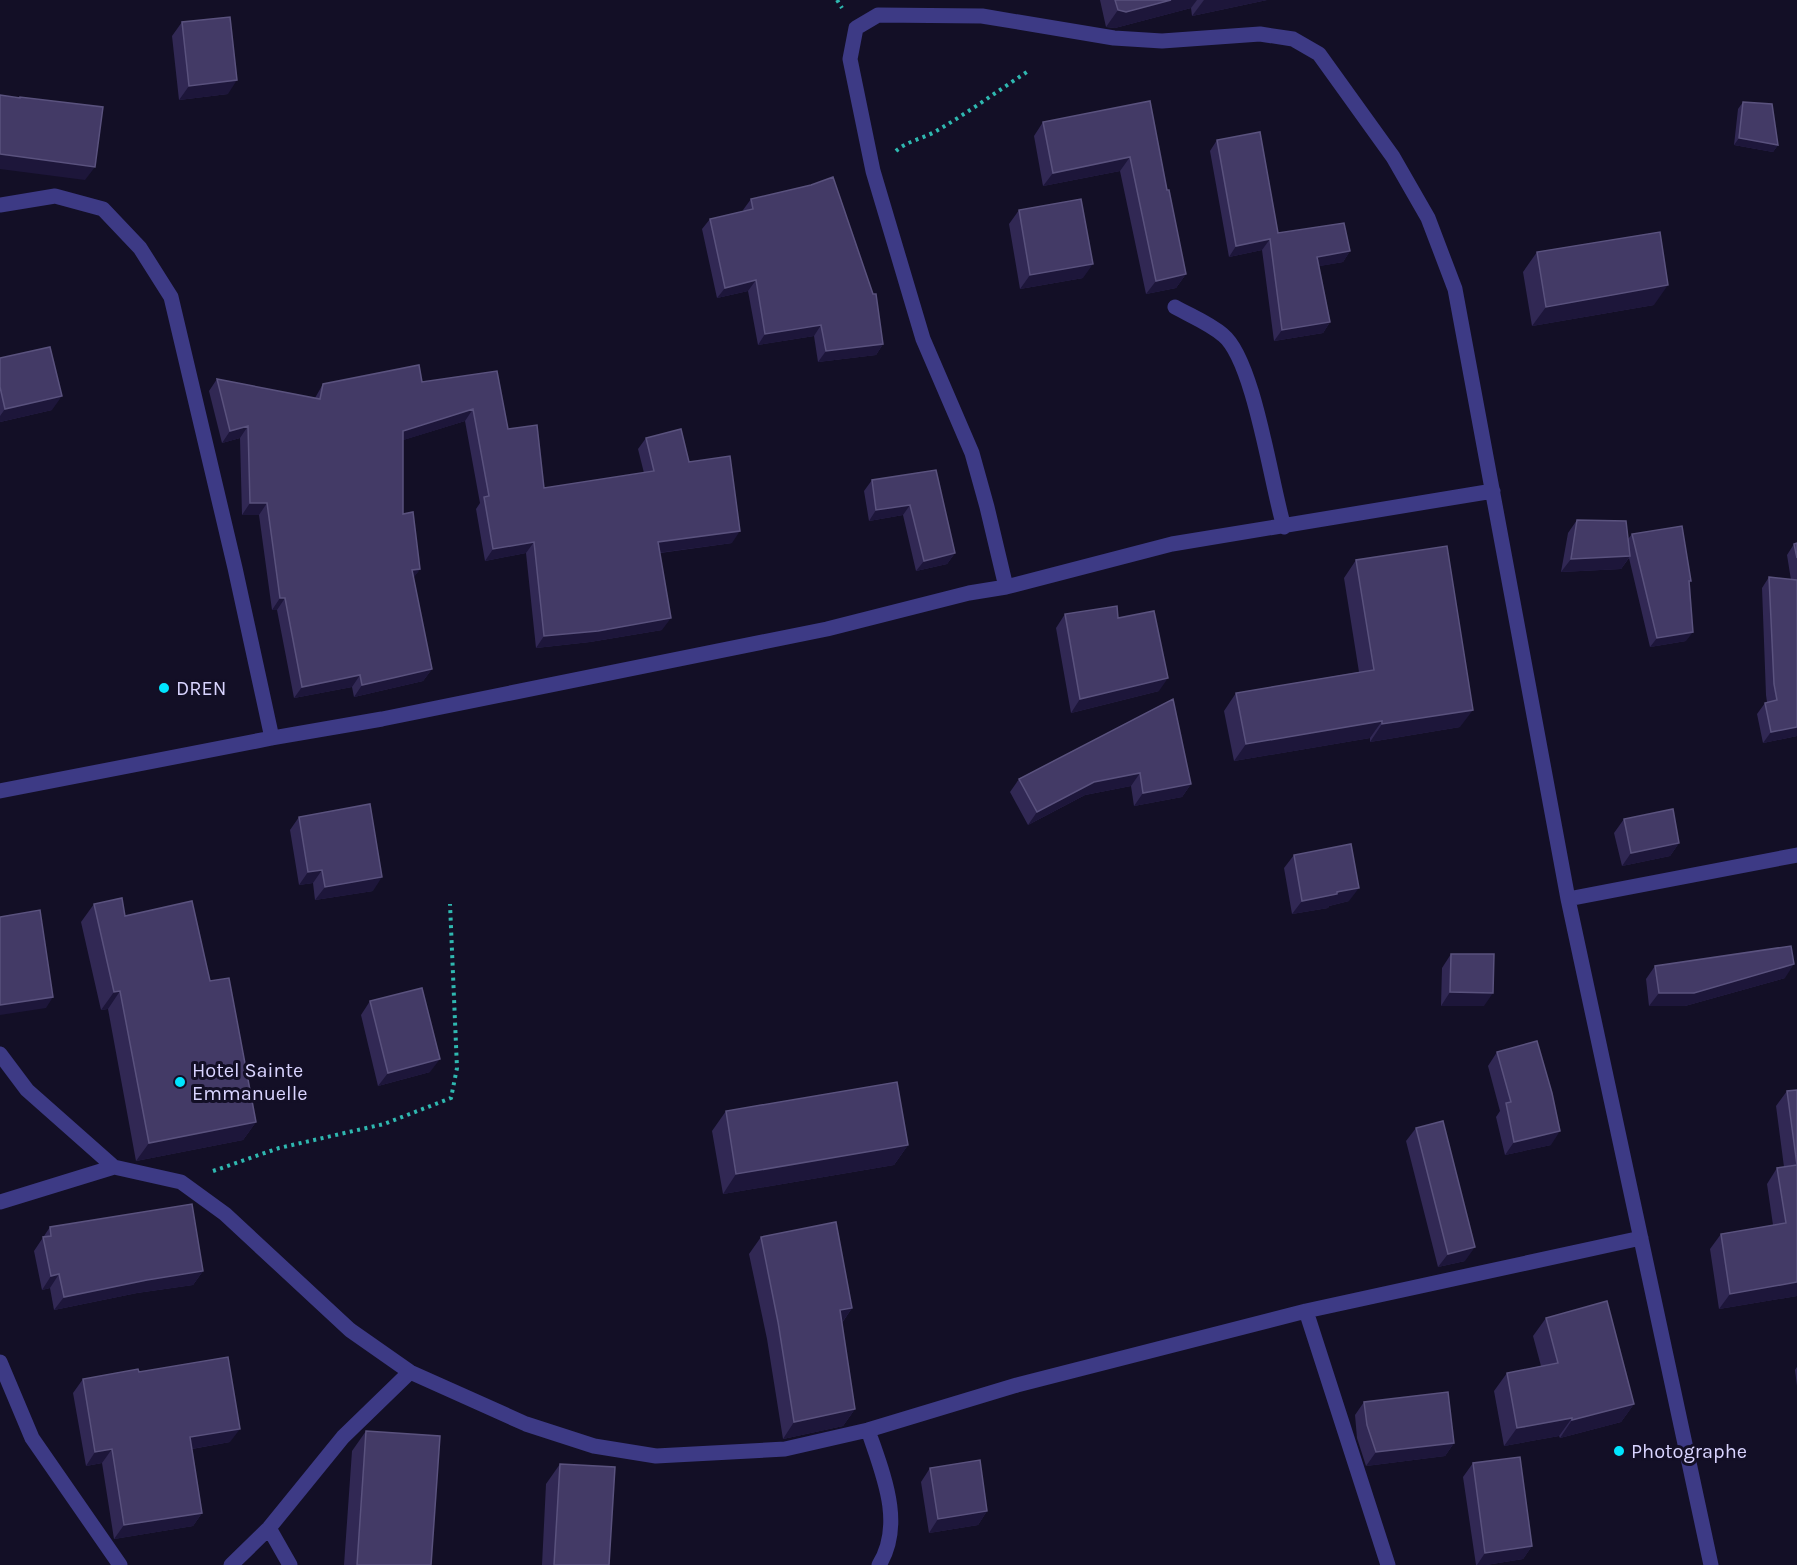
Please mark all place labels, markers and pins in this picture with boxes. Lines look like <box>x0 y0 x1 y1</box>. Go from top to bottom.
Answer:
place label: DREN <box>176 677 226 700</box>
marker: DREN <box>157 681 171 695</box>
place label: Hotel Sainte Emmanuelle <box>192 1059 308 1105</box>
marker: Hotel Sainte Emmanuelle <box>173 1075 187 1089</box>
place label: Photographe <box>1631 1440 1747 1463</box>
marker: Photographe <box>1612 1444 1626 1458</box>

